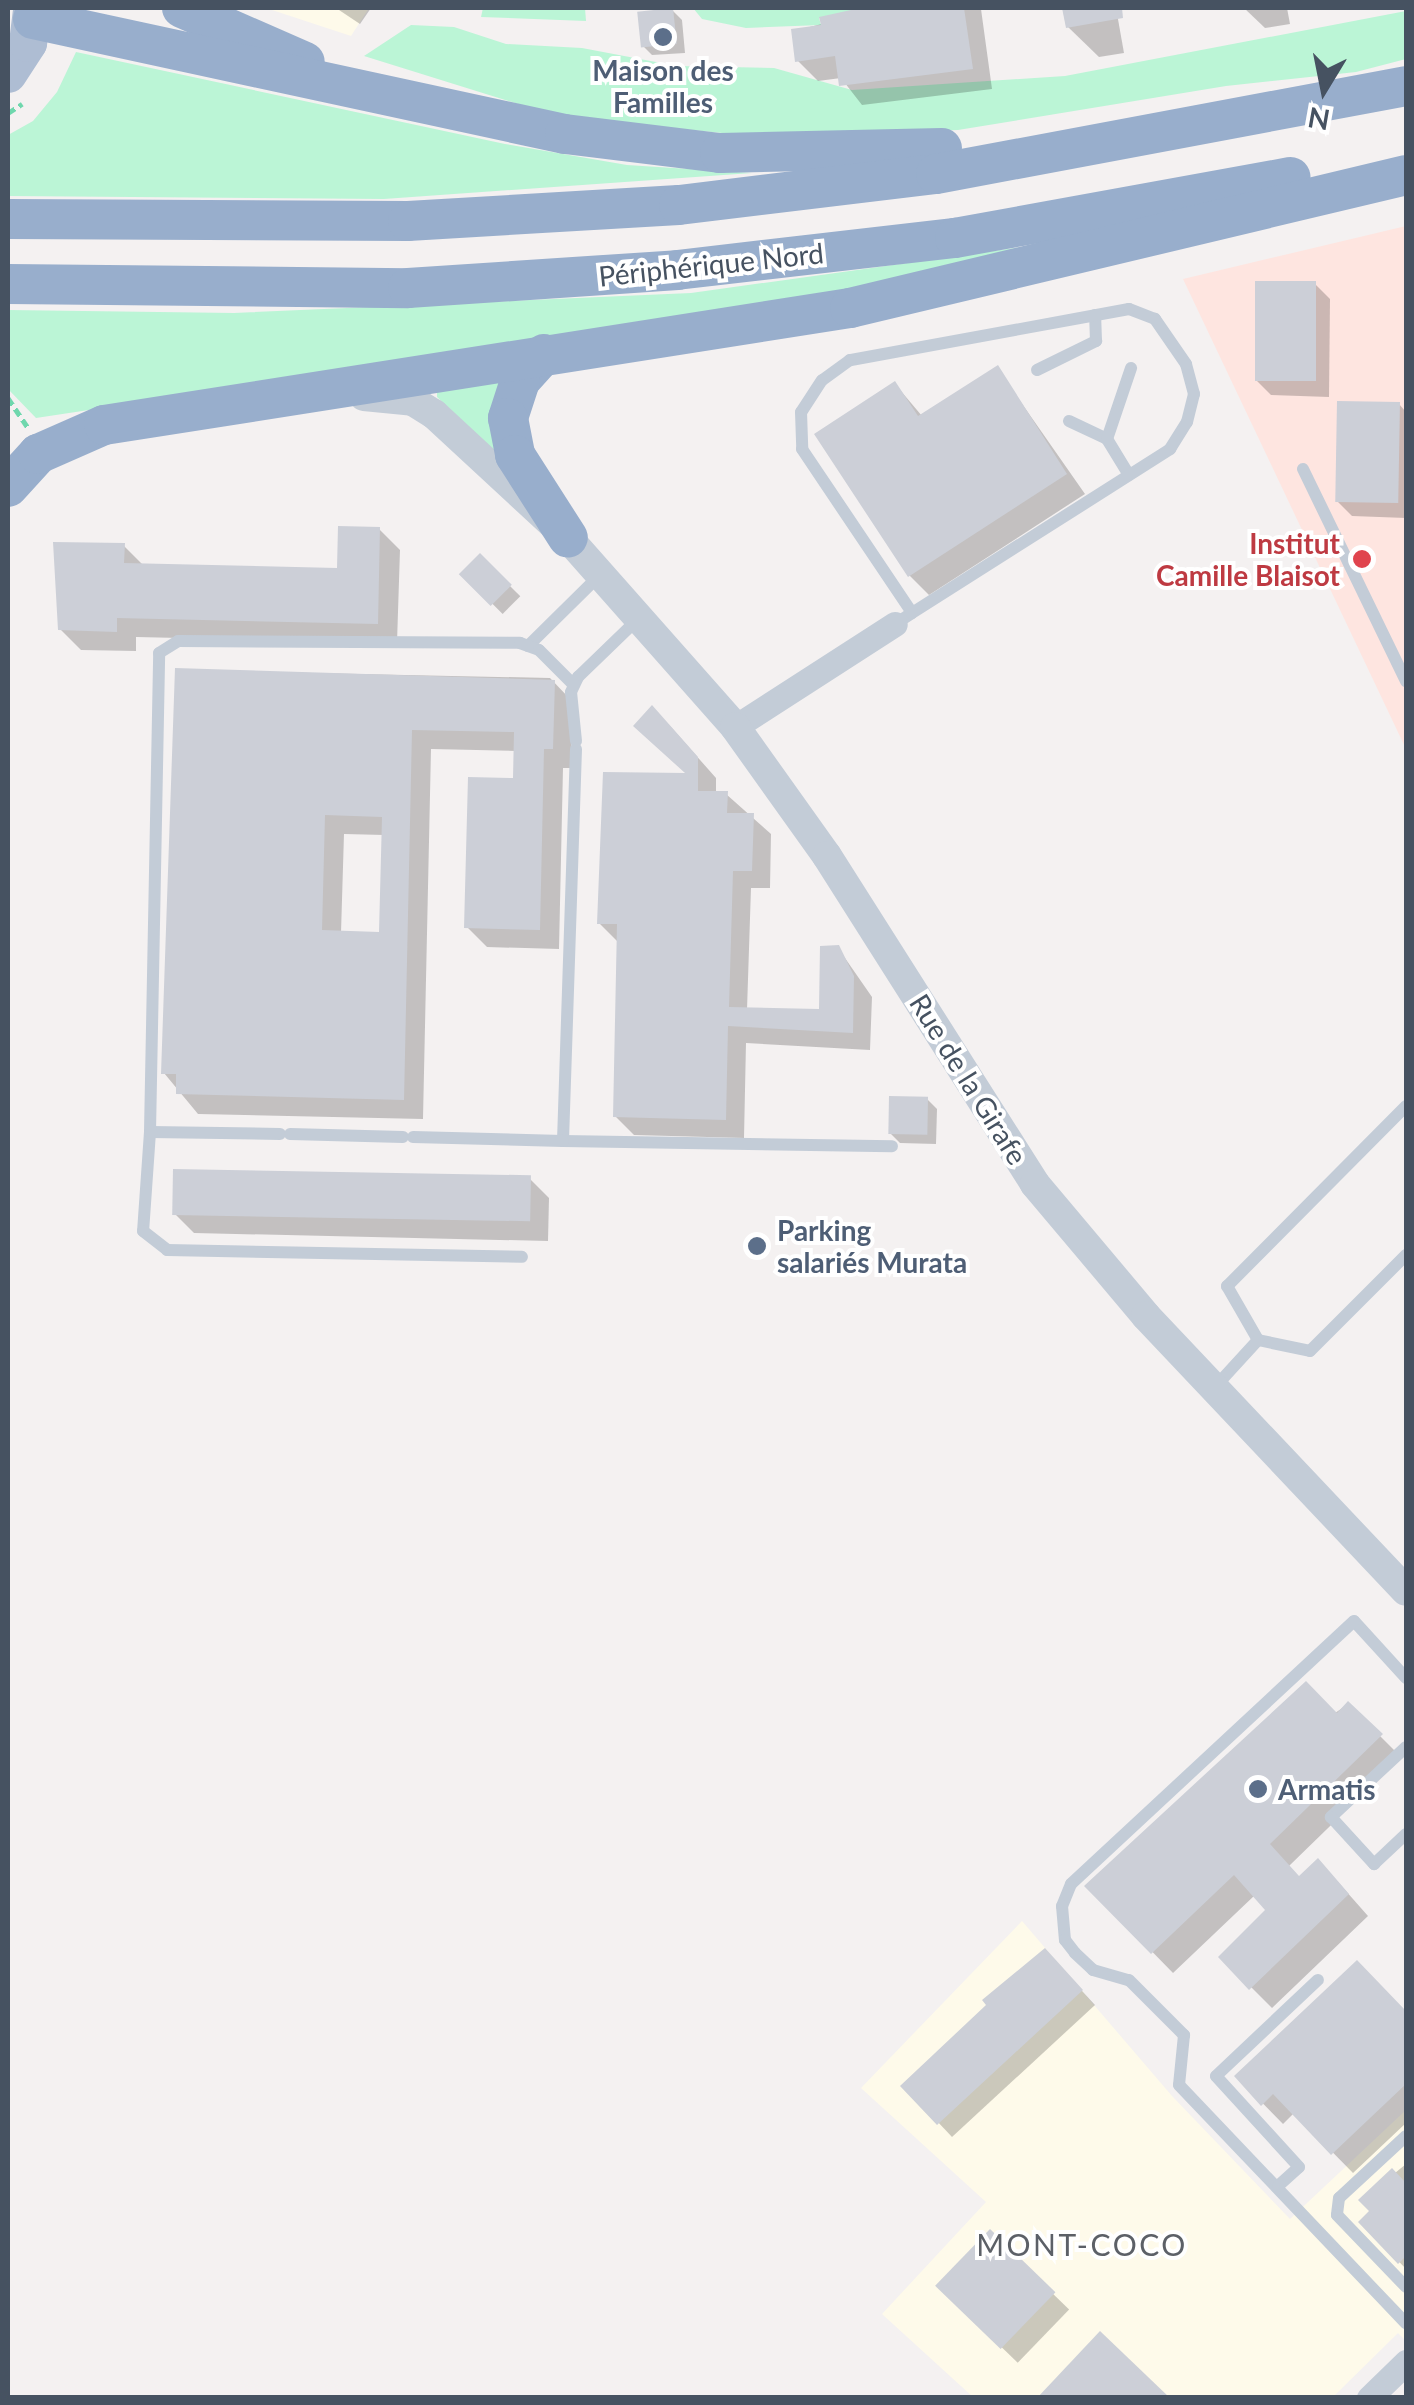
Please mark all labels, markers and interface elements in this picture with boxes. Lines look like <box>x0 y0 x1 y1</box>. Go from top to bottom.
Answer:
marker: Maison des Familles <box>652 26 674 48</box>
north arrow <box>1274 40 1374 140</box>
place label: Maison des Familles <box>592 53 734 119</box>
text: N <box>1305 101 1332 138</box>
street label: Périphérique Nord <box>597 235 825 293</box>
place label: Institut Camille Blaisot <box>1156 526 1340 592</box>
marker: Institut Camille Blaisot <box>1349 546 1375 572</box>
street label: Rue de la Girafe <box>903 988 1035 1170</box>
place label: Parking salariés Murata <box>777 1213 967 1279</box>
marker: Parking salariés Murata <box>746 1235 768 1257</box>
place label: Armatis <box>1278 1772 1376 1806</box>
marker: Armatis <box>1247 1778 1269 1800</box>
district label: MONT-COCO <box>976 2226 1188 2262</box>

